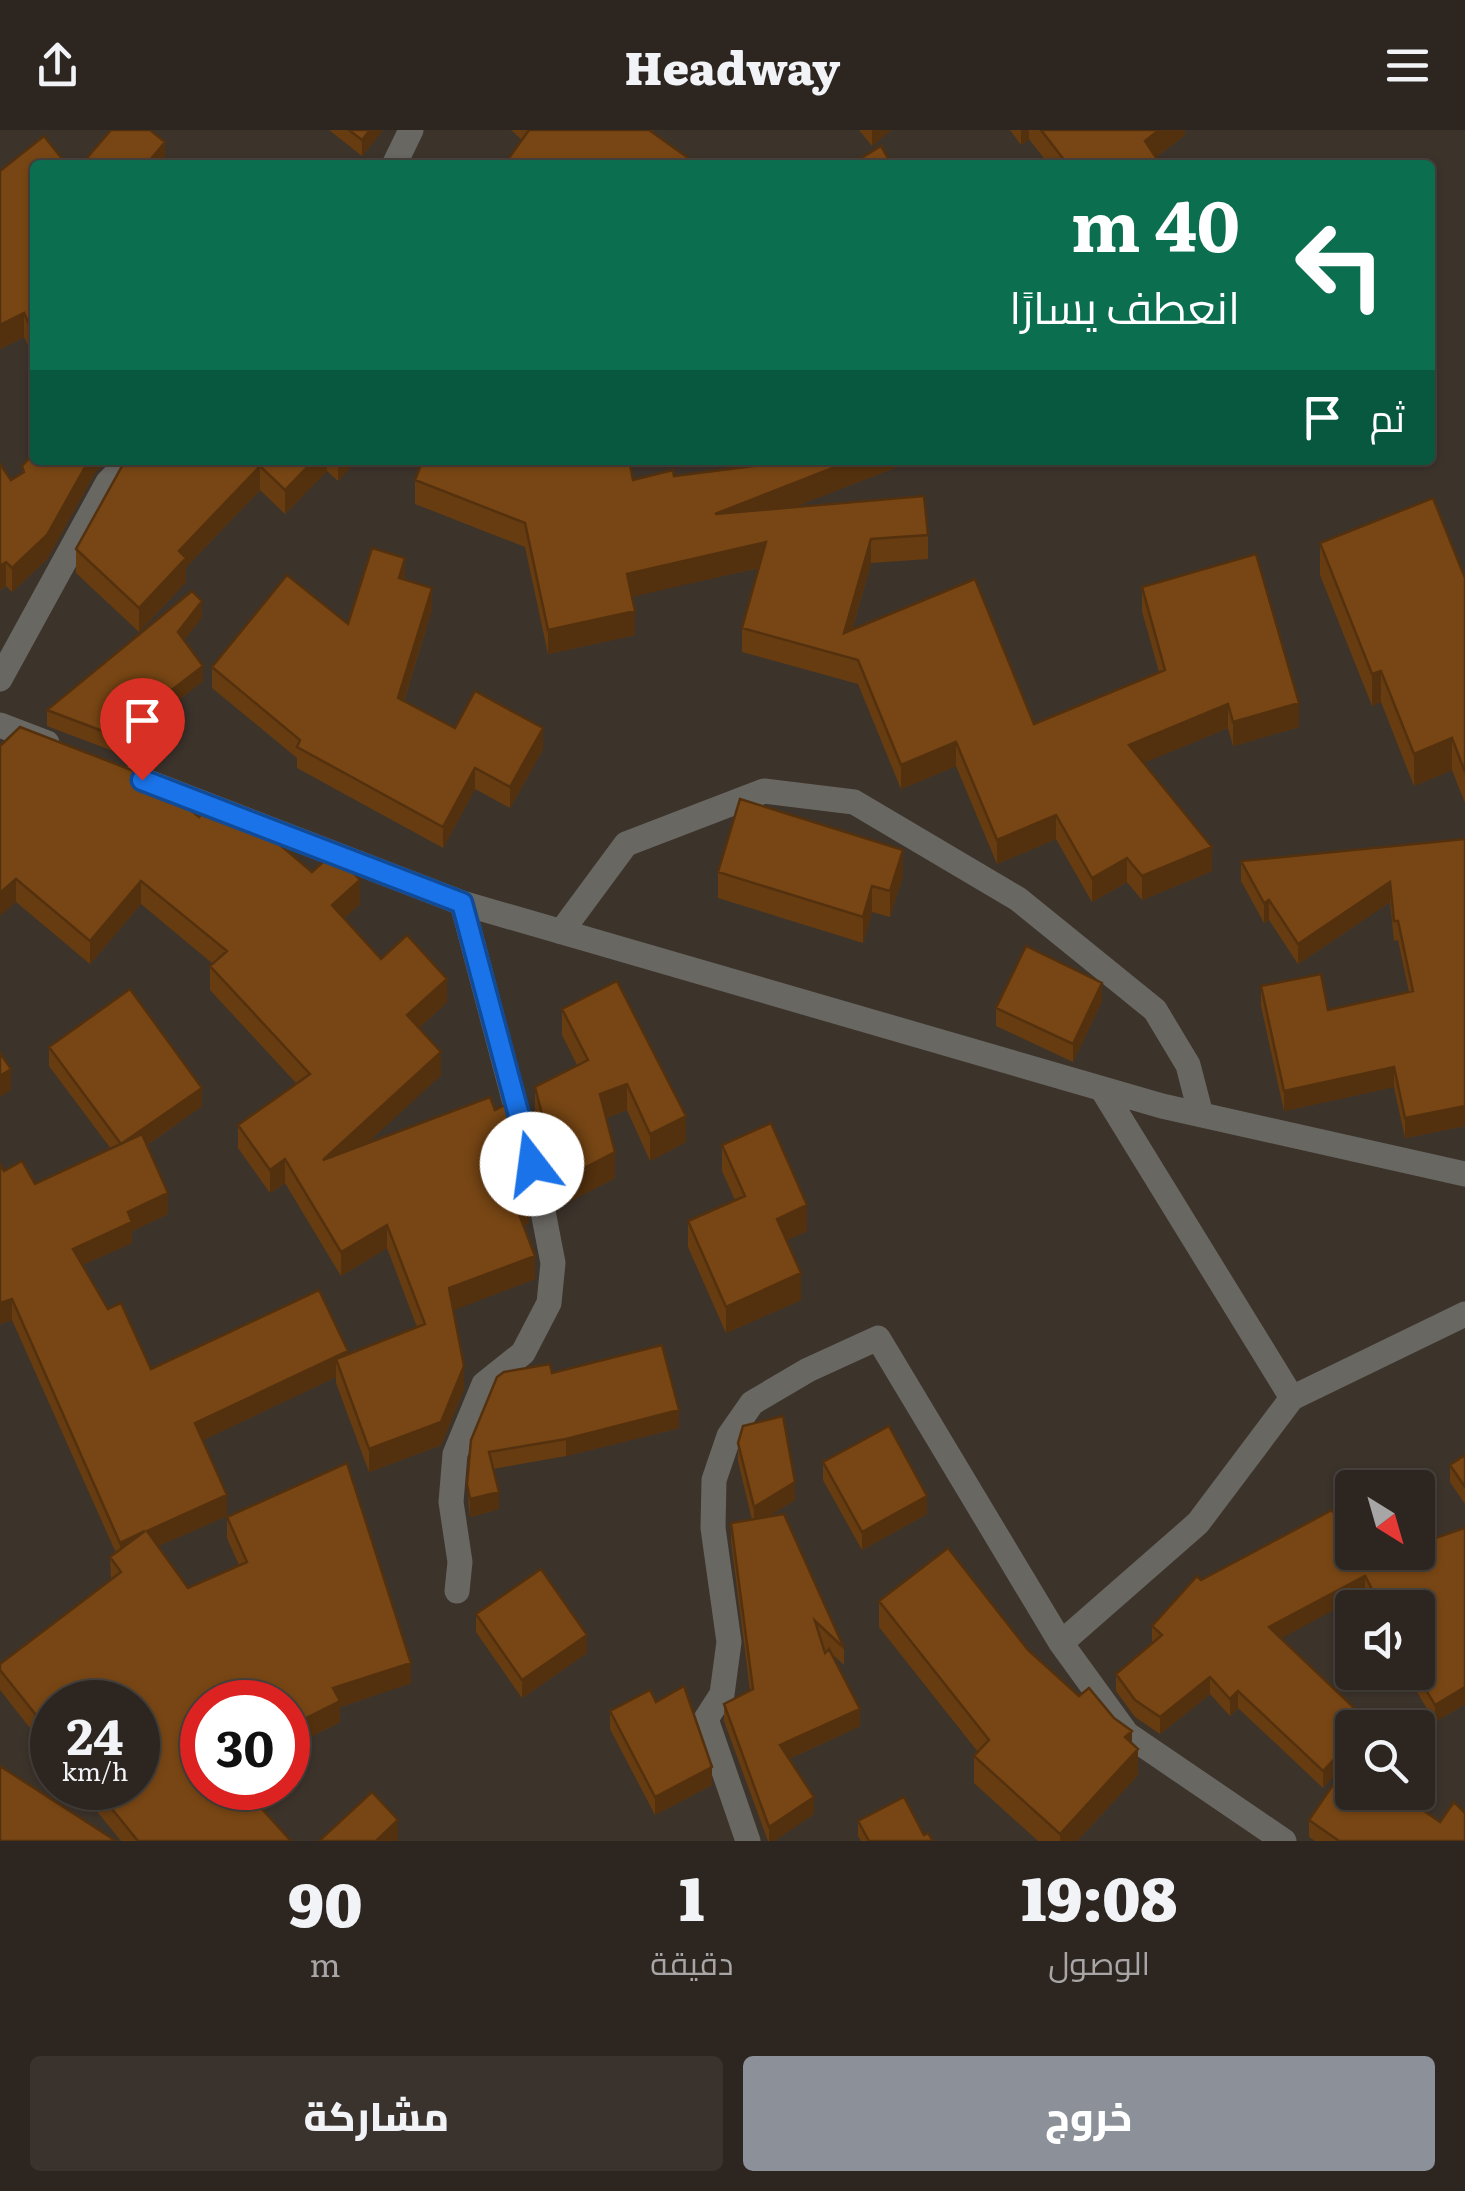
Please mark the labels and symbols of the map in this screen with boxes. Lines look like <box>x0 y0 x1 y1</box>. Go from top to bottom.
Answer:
pin <box>100 678 185 781</box>
position arrow <box>480 1112 584 1216</box>
north arrow <box>1335 1470 1435 1570</box>
speed limit sign: 30 <box>180 1680 310 1810</box>

